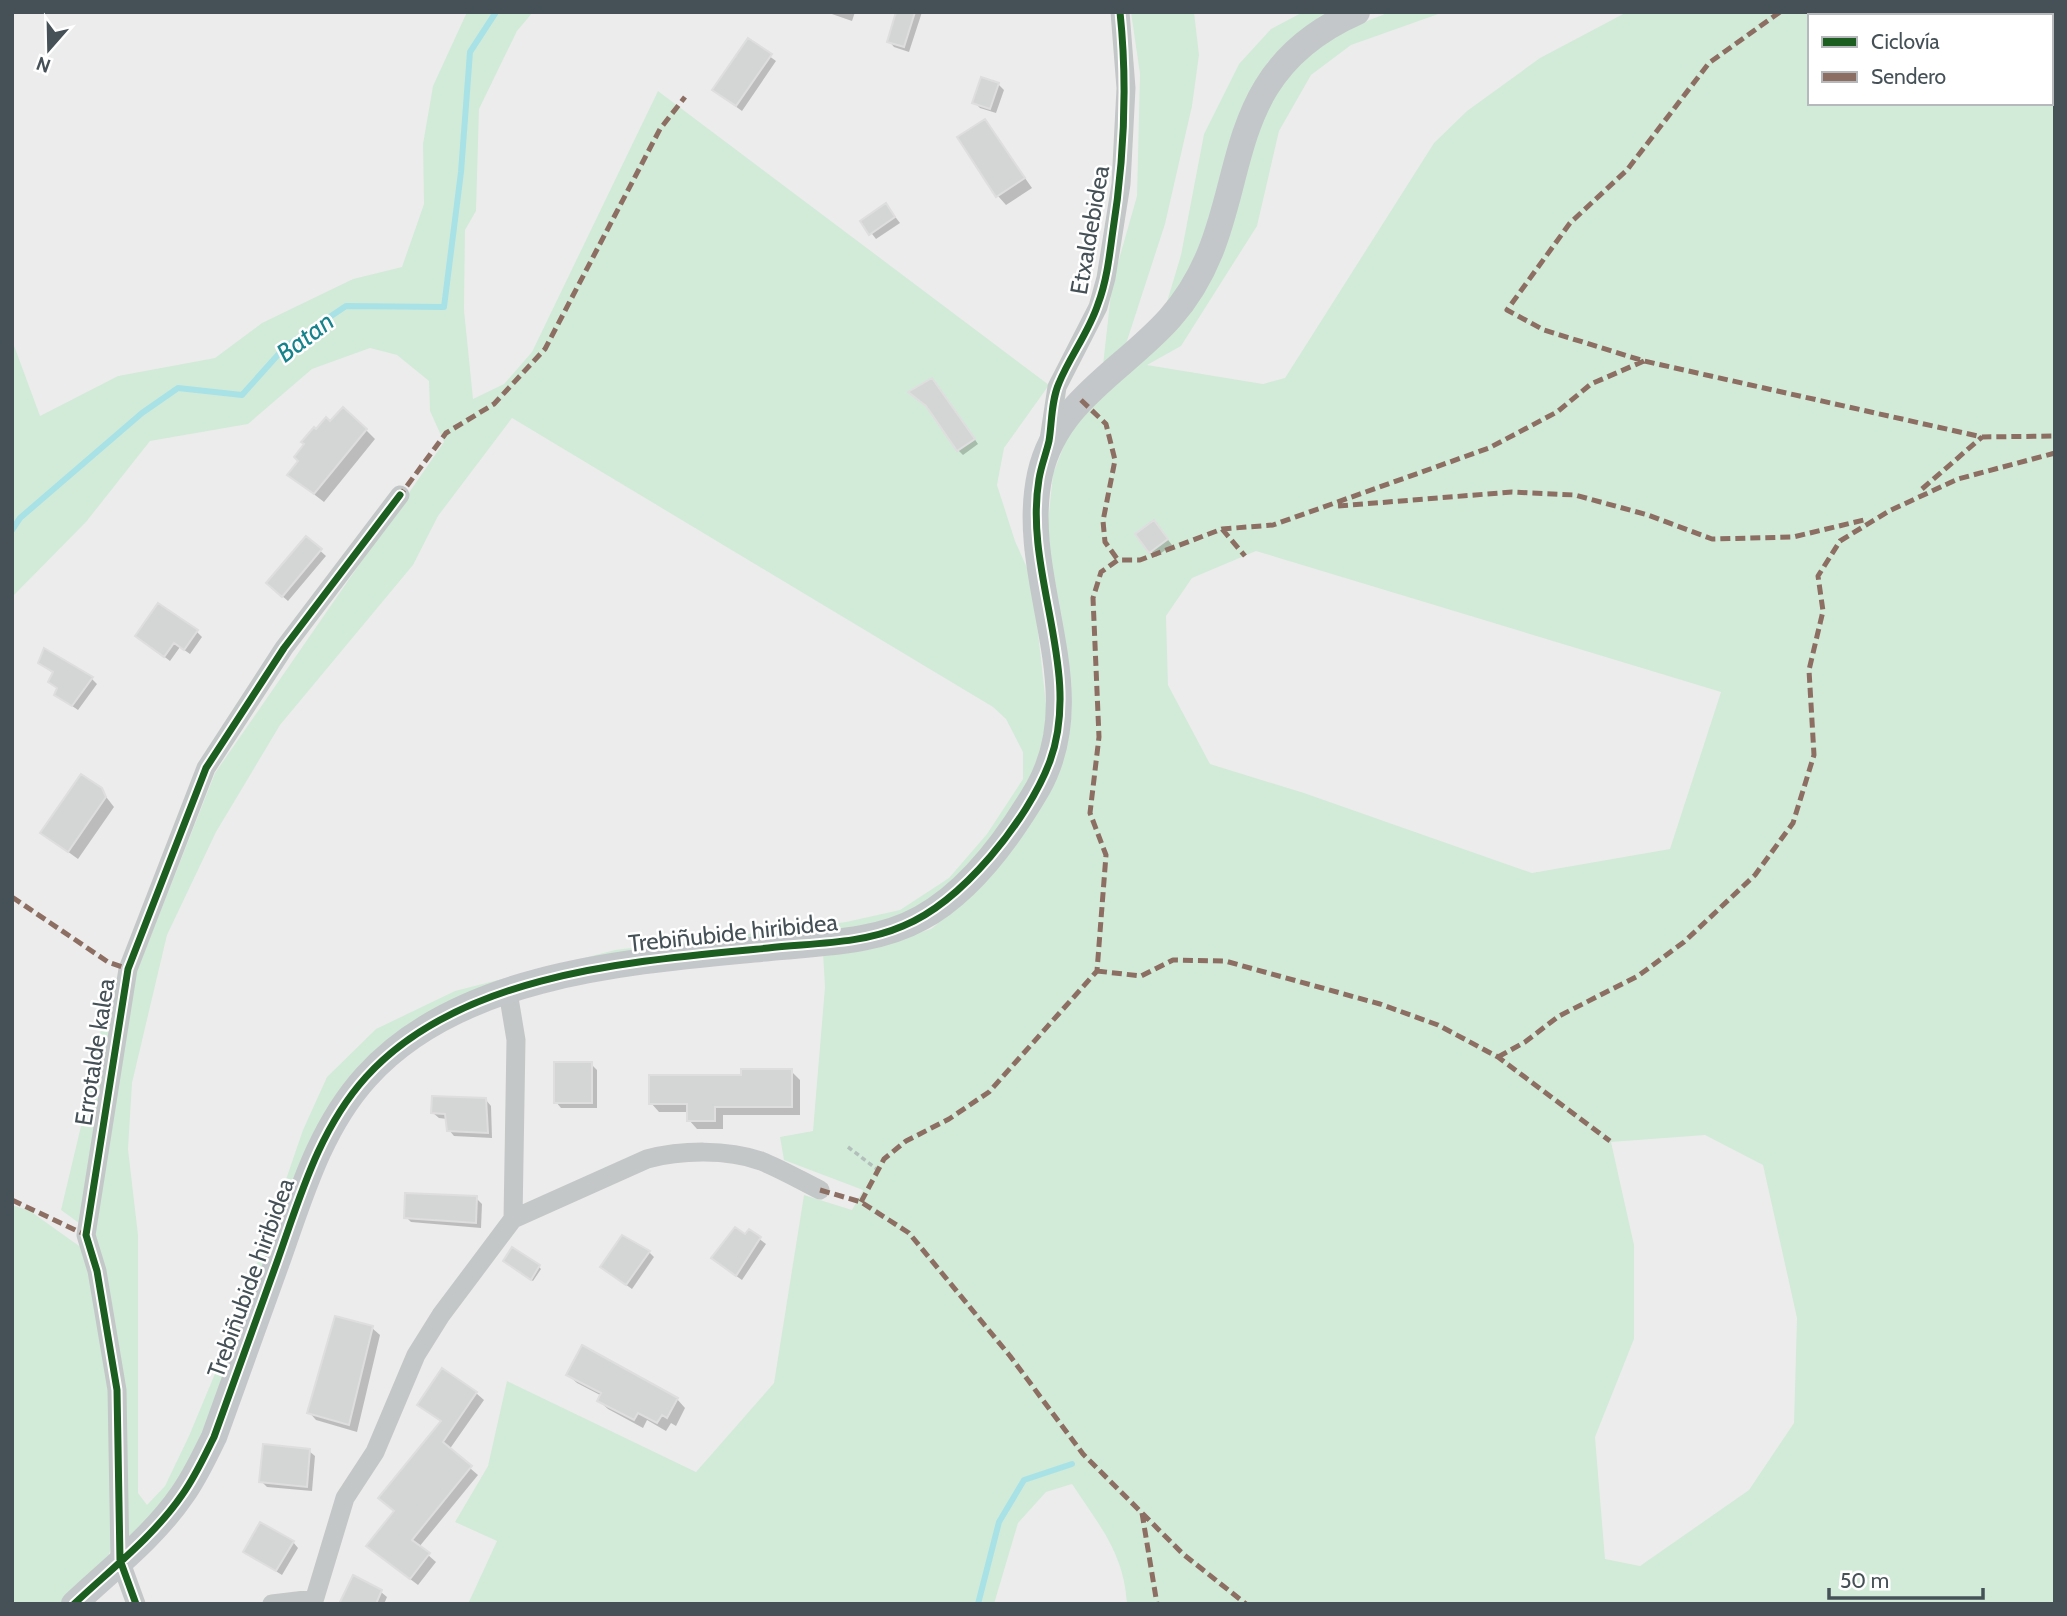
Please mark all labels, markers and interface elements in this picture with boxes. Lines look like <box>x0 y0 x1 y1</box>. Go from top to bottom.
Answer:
north arrow <box>14 14 84 84</box>
legend <box>1808 14 2053 105</box>
text: Ciclovía <box>1871 29 1940 54</box>
text: N <box>33 51 54 78</box>
text: Sendero <box>1871 64 1946 89</box>
street label: Etxaldebidea <box>1064 163 1115 297</box>
water label: Batan <box>270 305 340 369</box>
street label: Trebiñubide hiribidea <box>627 907 840 958</box>
street label: Errotalde kalea <box>69 976 121 1128</box>
street label: Trebiñubide hiribidea <box>201 1174 300 1382</box>
scale bar <box>1829 1556 1983 1600</box>
text: 50 m <box>1840 1568 1889 1593</box>

